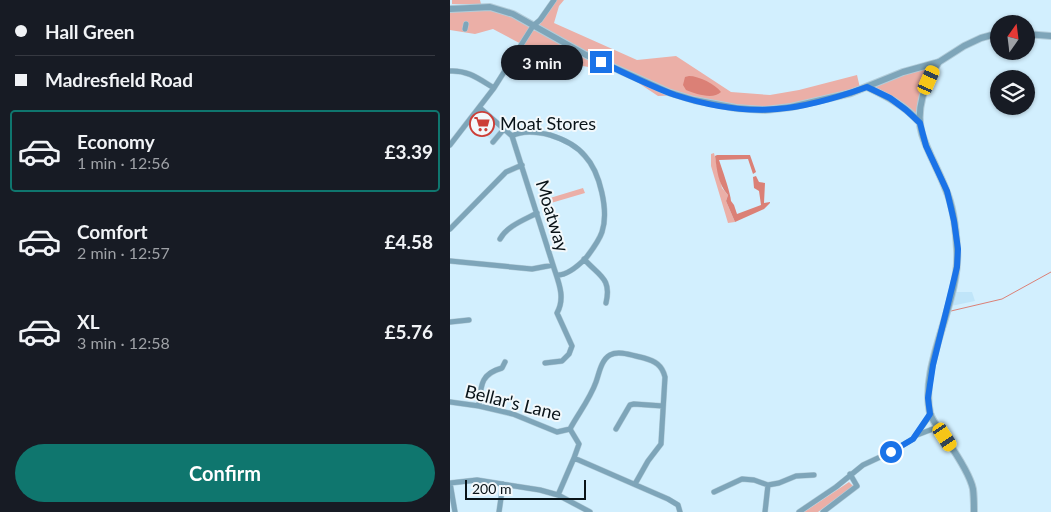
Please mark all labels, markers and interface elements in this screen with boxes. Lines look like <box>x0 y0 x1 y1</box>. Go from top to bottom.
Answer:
north arrow <box>990 15 1035 60</box>
map controls <box>990 15 1035 115</box>
text: Hall Green <box>45 20 135 43</box>
callout: 3 min <box>501 44 584 80</box>
route end <box>590 51 612 73</box>
text: 3 min <box>522 53 562 72</box>
car <box>916 63 941 97</box>
text: Madresfield Road <box>45 68 193 91</box>
button: layers <box>990 70 1035 115</box>
supermarket icon: Moat Stores <box>469 111 495 137</box>
place label: Moat Stores <box>500 112 596 134</box>
icon: car <box>17 129 62 174</box>
text: Economy <box>77 130 155 153</box>
text: £3.39 <box>384 140 433 163</box>
text: 1 min · 12:56 <box>77 153 170 172</box>
street label: Moatway <box>532 177 574 255</box>
icon: car <box>17 219 62 264</box>
text: Comfort <box>77 220 148 243</box>
text: £4.58 <box>384 230 433 253</box>
text: 2 min · 12:57 <box>77 243 170 262</box>
icon: car <box>17 309 62 354</box>
text: XL <box>77 310 100 333</box>
text: £5.76 <box>384 320 433 343</box>
text: 3 min · 12:58 <box>77 333 170 352</box>
street label: Bellar's Lane <box>463 379 564 425</box>
car <box>930 420 959 454</box>
route start <box>880 441 902 463</box>
button: Confirm <box>15 444 435 502</box>
scale bar <box>465 477 586 500</box>
text: 200 m <box>472 480 511 497</box>

